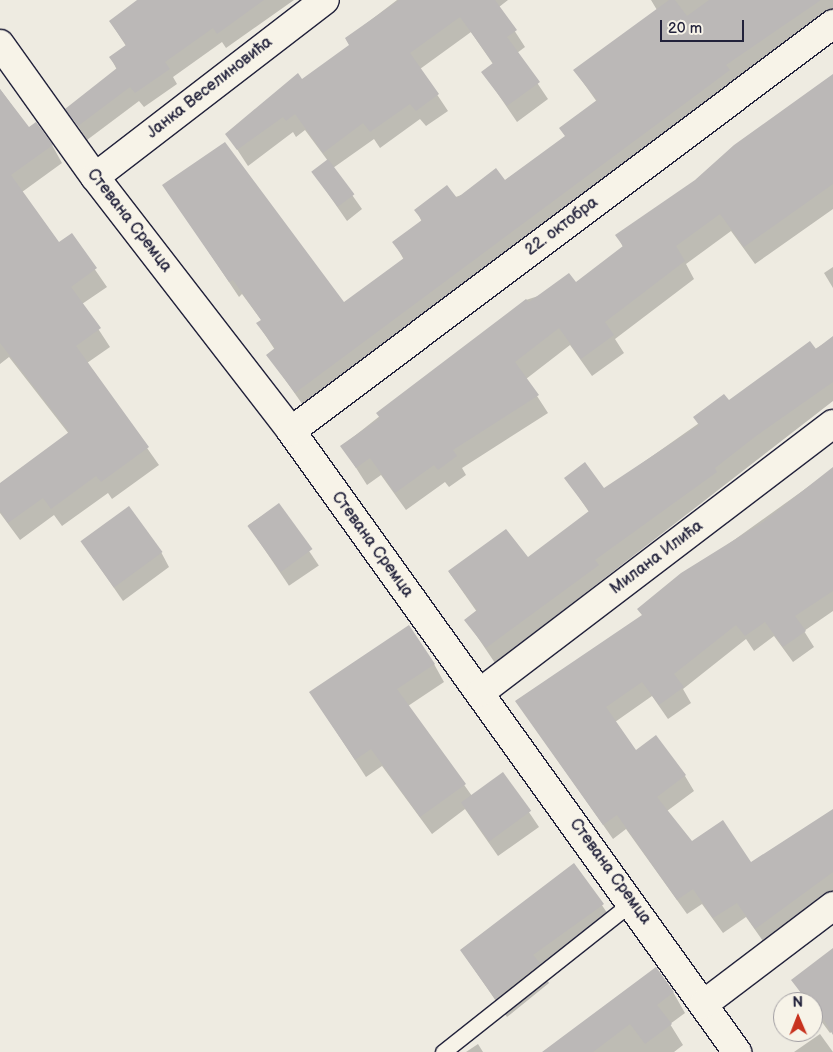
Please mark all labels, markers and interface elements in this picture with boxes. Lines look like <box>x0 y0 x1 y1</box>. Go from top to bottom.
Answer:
scale bar <box>663 10 747 42</box>
text: 20 m <box>668 19 702 38</box>
street label: Јанка Веселиновића <box>143 33 277 143</box>
street label: Стевана Сремца <box>83 165 175 277</box>
street label: 22. октобра <box>522 193 602 261</box>
street label: Стевана Сремца <box>327 488 417 602</box>
street label: Милана Илића <box>607 517 707 599</box>
street label: Стевана Сремца <box>565 815 655 929</box>
north arrow <box>773 992 823 1042</box>
text: N <box>792 994 803 1011</box>

